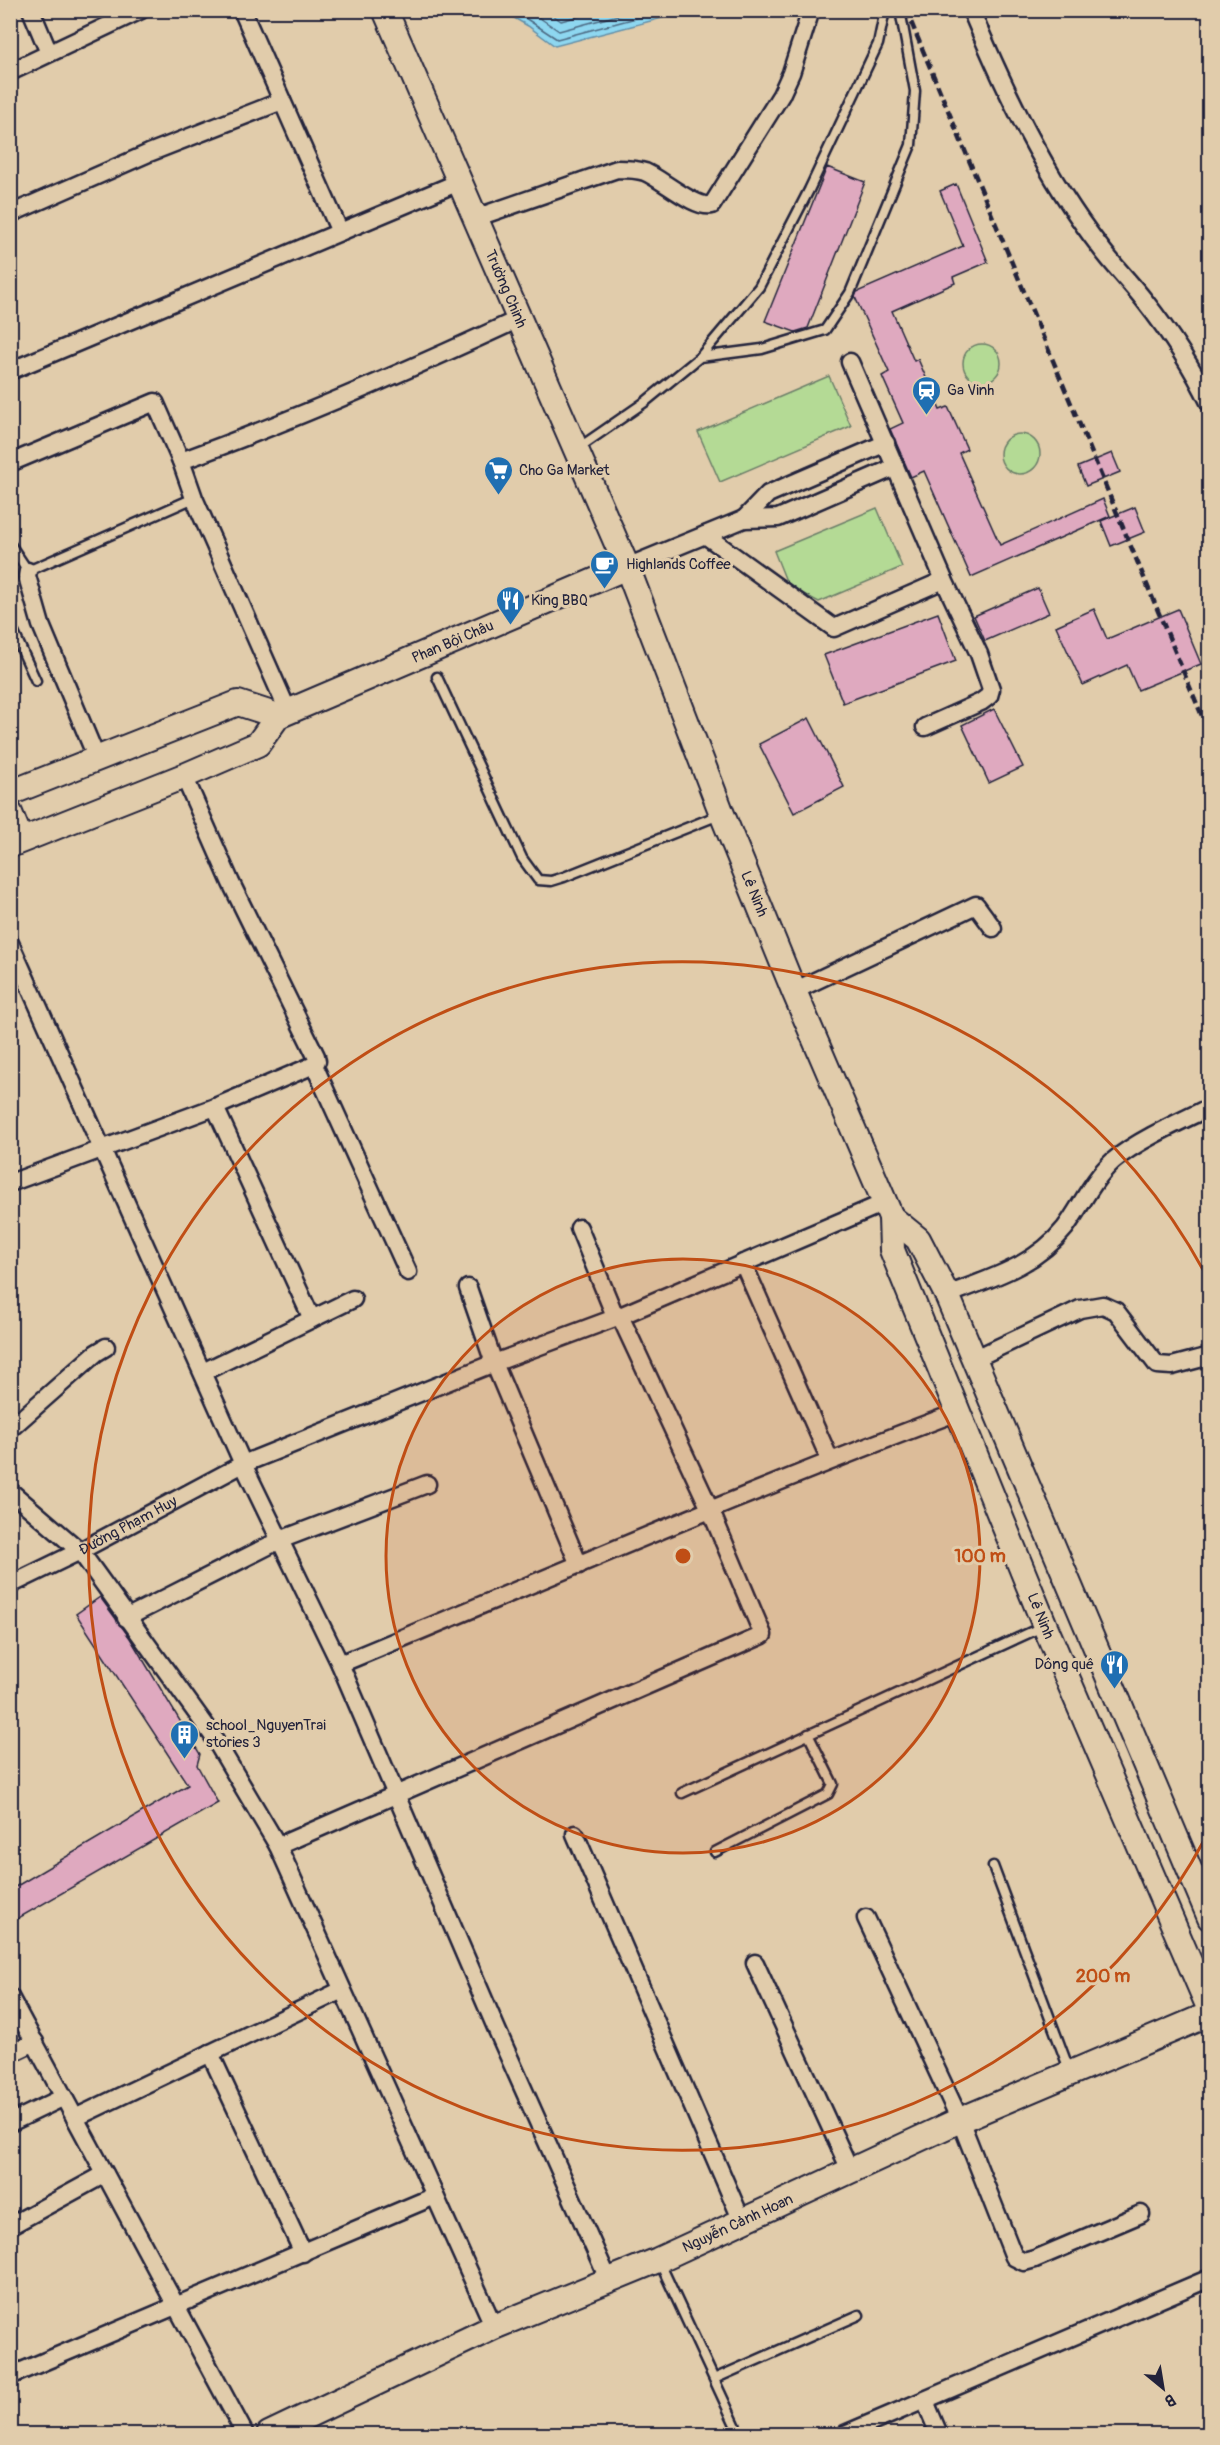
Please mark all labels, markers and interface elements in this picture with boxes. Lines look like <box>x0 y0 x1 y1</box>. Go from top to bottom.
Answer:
street label: Trường Chinh <box>481 247 531 331</box>
station icon: Ga Vinh <box>910 374 942 416</box>
place label: Ga Vinh <box>947 381 994 400</box>
supermarket icon: Cho Ga Market <box>482 454 514 496</box>
place label: Cho Ga Market <box>519 461 611 480</box>
cafe icon: Highlands Coffee <box>589 548 621 590</box>
place label: Highlands Coffee <box>626 555 731 574</box>
restaurant icon: King BBQ <box>494 584 526 626</box>
place label: King BBQ <box>531 591 588 610</box>
street label: Phan Bội Châu <box>409 616 496 667</box>
street label: Lê Ninh <box>737 868 772 920</box>
street label: Đường Phạm Huy <box>75 1491 181 1559</box>
text: 100 m <box>954 1545 1006 1568</box>
centre of rings <box>673 1546 693 1566</box>
street label: Lê Ninh <box>1023 1590 1059 1642</box>
restaurant icon: Dông quê <box>1099 1648 1131 1690</box>
place label: Dông quê <box>1035 1655 1094 1674</box>
place label: school_NguyenTrai stories 3 <box>206 1716 326 1752</box>
building icon: school_NguyenTrai stories 3 <box>169 1718 201 1760</box>
text: 200 m <box>1076 1965 1130 1988</box>
street label: Nguyễn Cảnh Hoan <box>679 2189 796 2257</box>
north arrow <box>1133 2358 1193 2418</box>
text: B <box>1161 2389 1179 2411</box>

